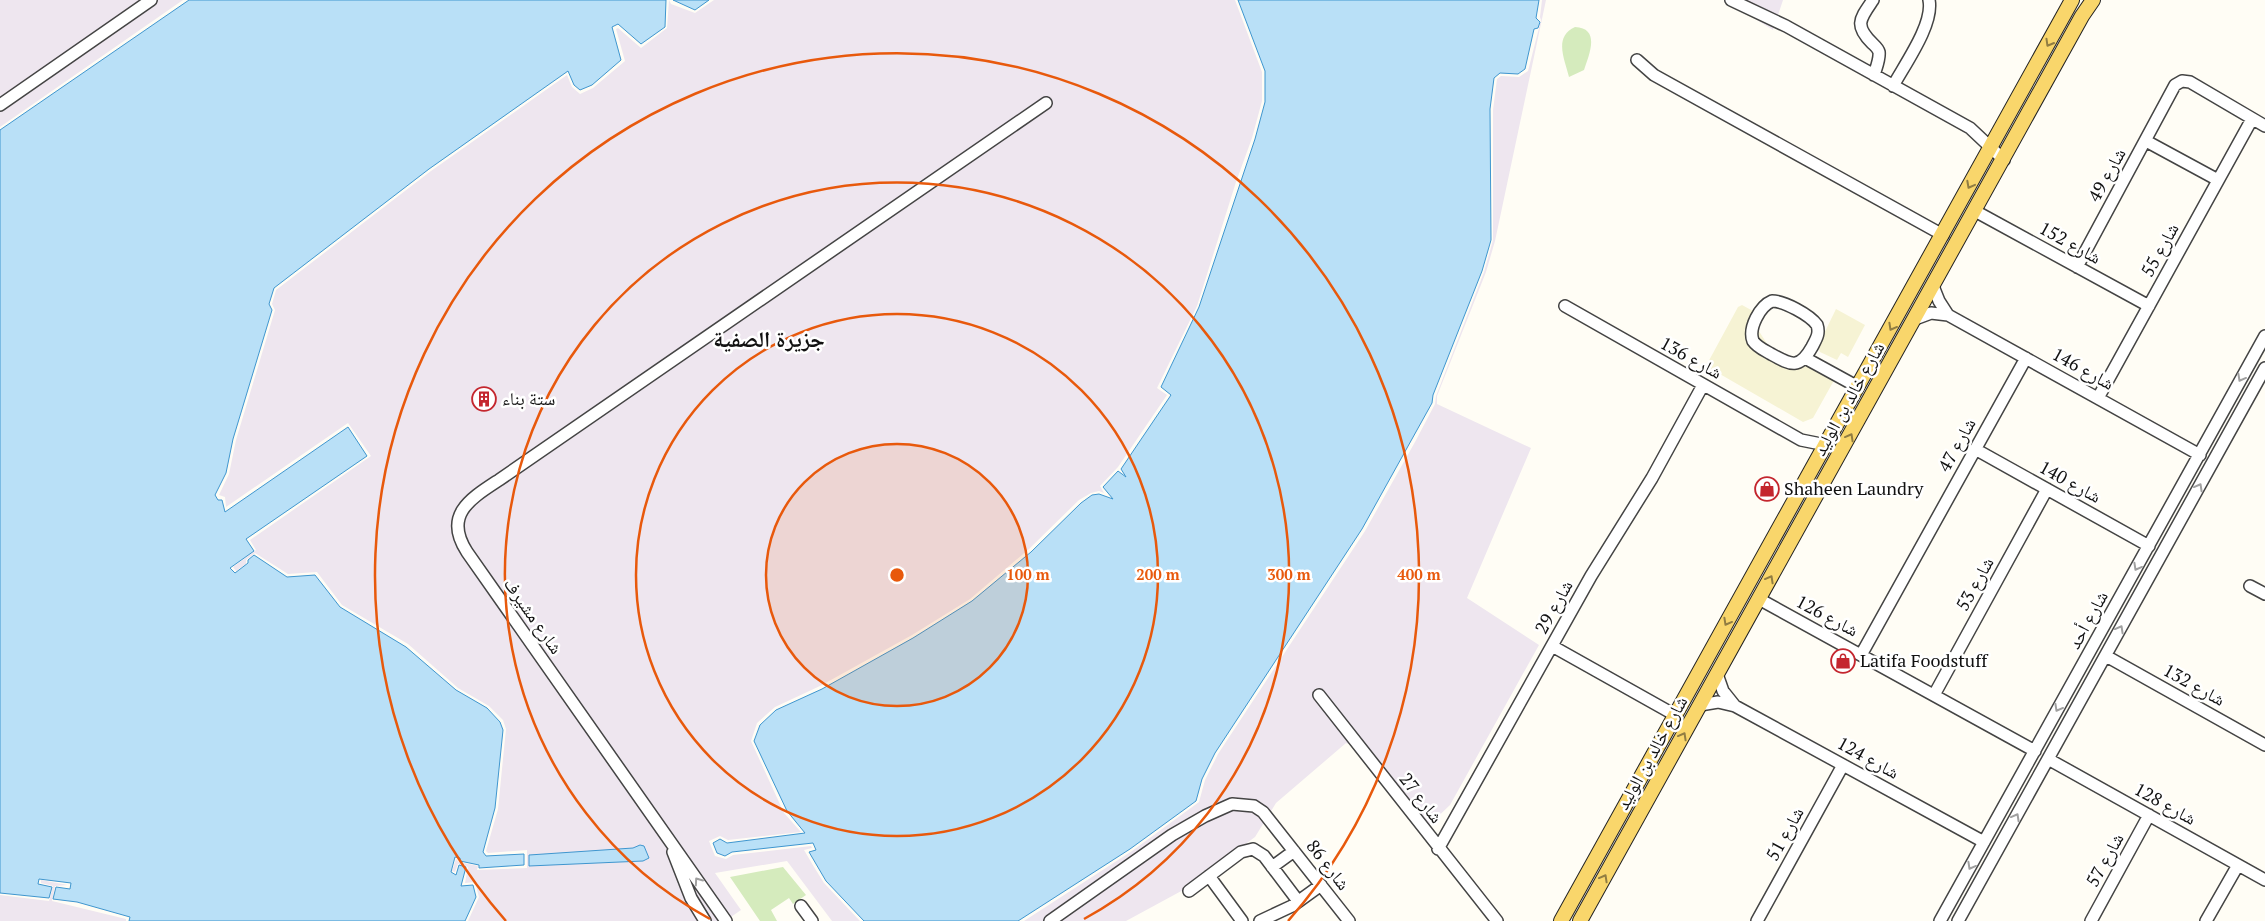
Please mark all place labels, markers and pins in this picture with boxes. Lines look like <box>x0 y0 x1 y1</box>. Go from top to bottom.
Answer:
building icon: ستة بناء <box>471 386 497 412</box>
place label: ستة بناء <box>502 386 555 410</box>
shop icon: Shaheen Laundry <box>1754 476 1780 502</box>
place label: Shaheen Laundry <box>1784 476 1924 500</box>
centre of rings <box>888 566 906 584</box>
shop icon: Latifa Foodstuff <box>1830 648 1856 674</box>
place label: Latifa Foodstuff <box>1860 648 1989 672</box>

